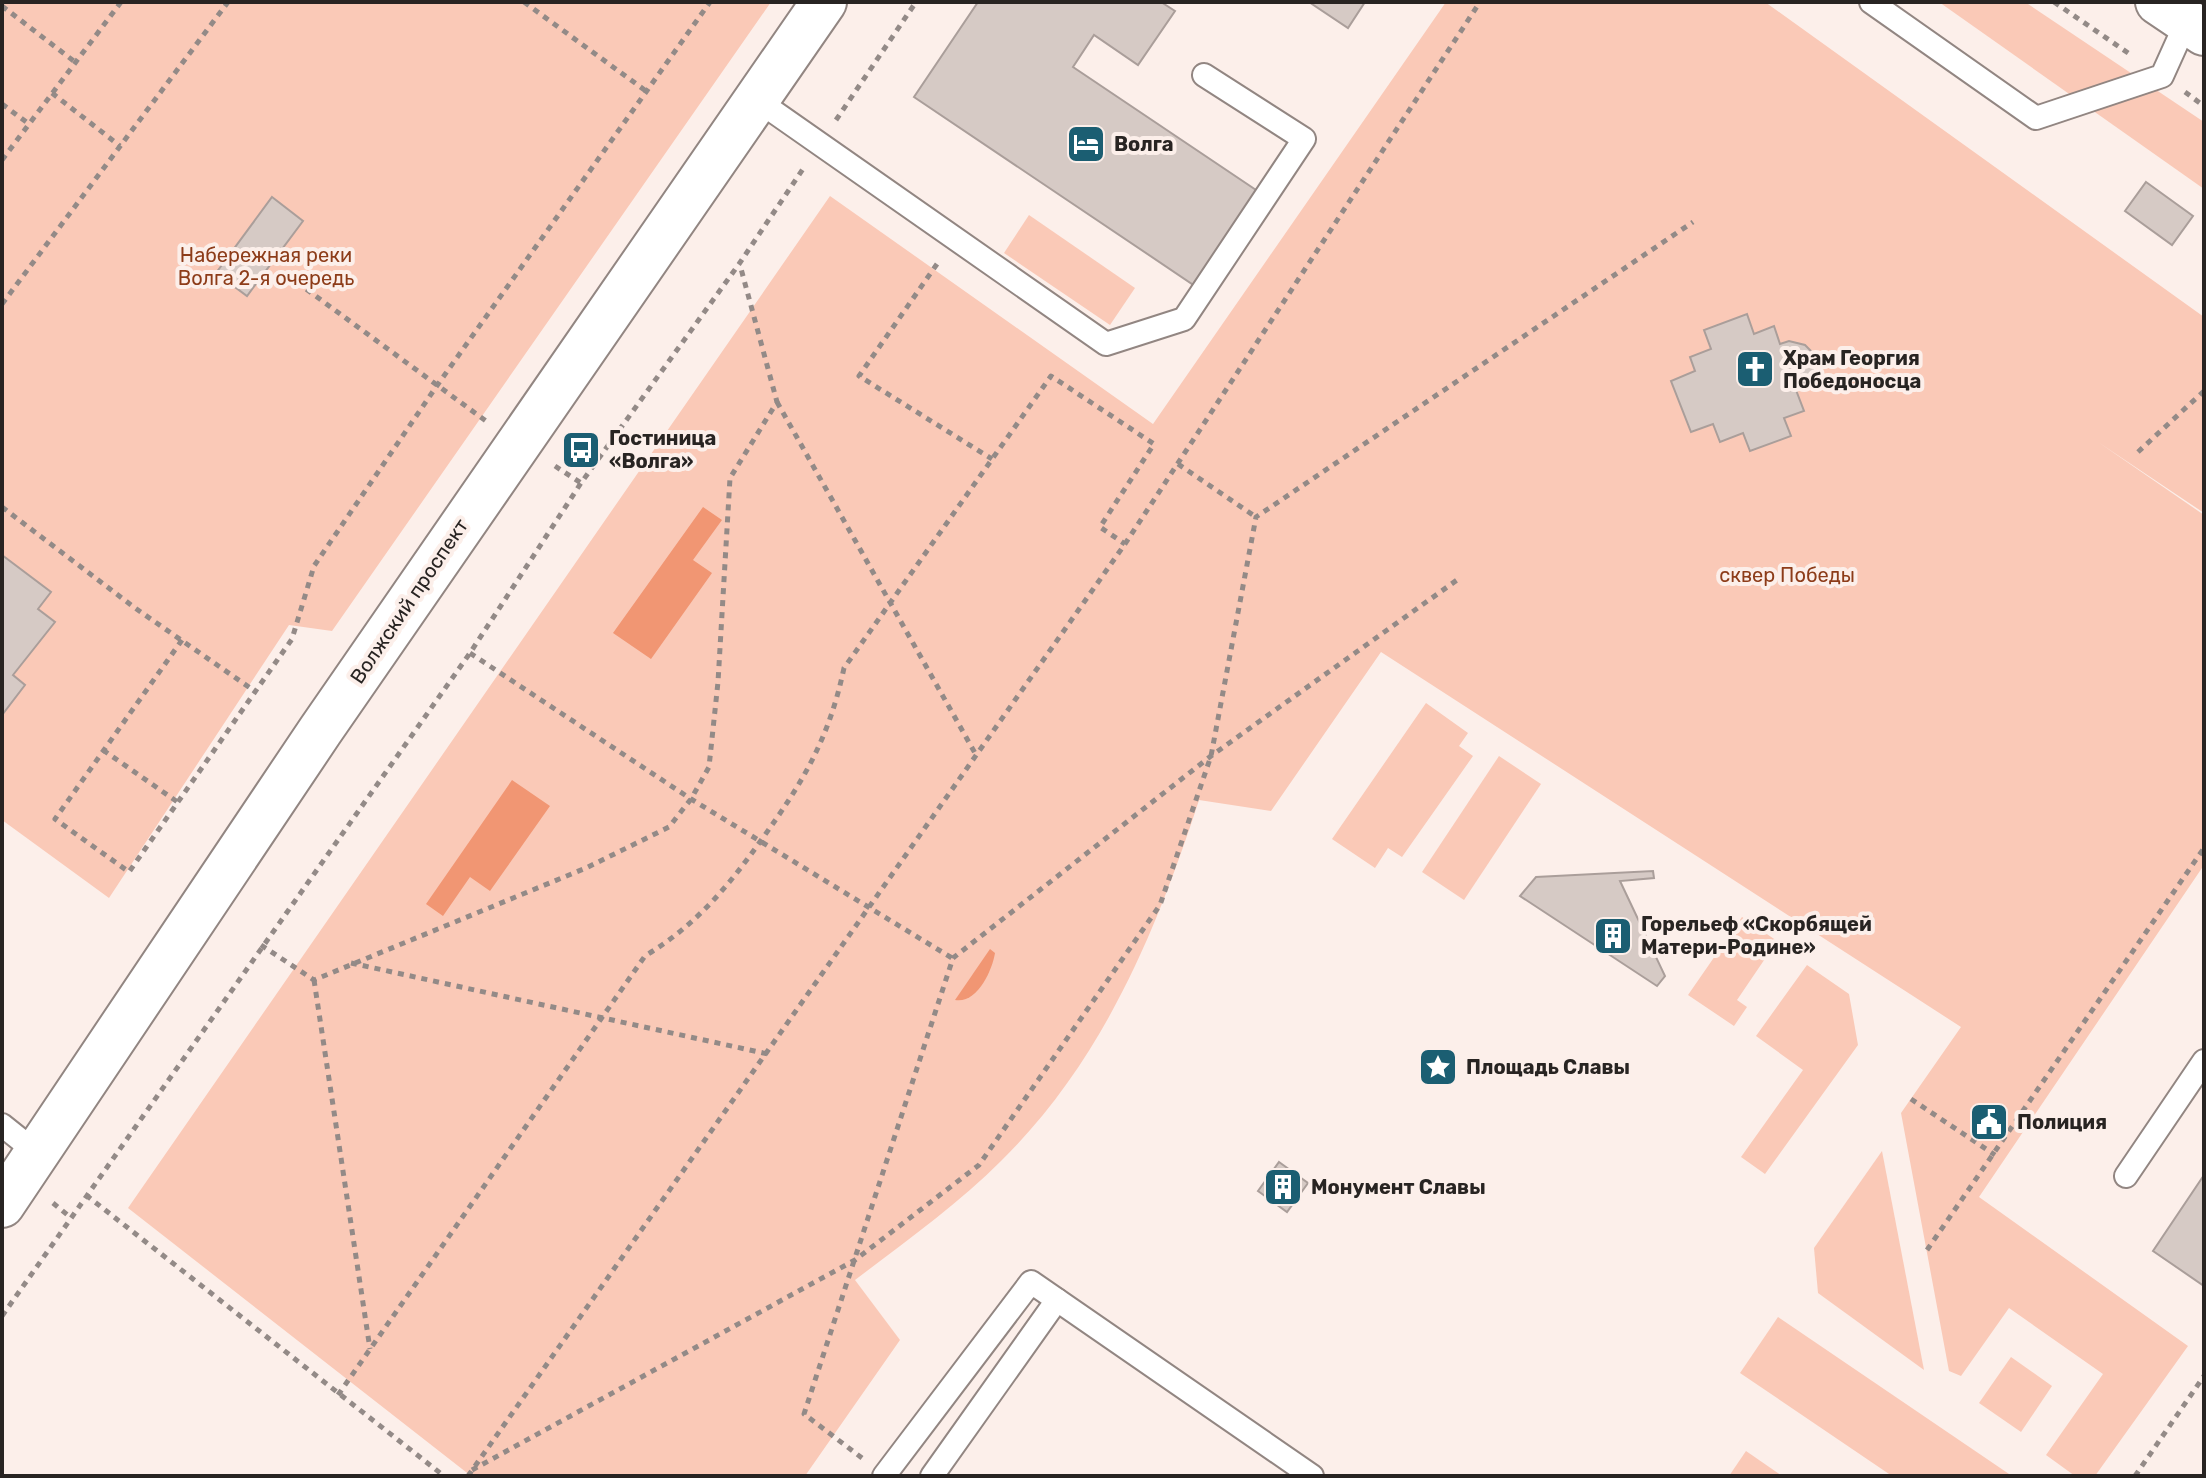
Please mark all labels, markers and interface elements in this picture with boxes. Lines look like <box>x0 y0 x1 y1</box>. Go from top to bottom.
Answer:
hotel icon: Волга <box>1065 123 1107 165</box>
place label: Волга <box>1114 132 1174 156</box>
park label: Набережная реки Волга 2-я очередь <box>178 243 354 290</box>
place label: Храм Георгия Победоносца <box>1783 346 1921 393</box>
church icon: Храм Георгия Победоносца <box>1734 348 1776 390</box>
place label: Гостиница «Волга» <box>609 426 716 473</box>
bus stop icon: Гостиница «Волга» <box>560 429 602 471</box>
street label: Волжский проспект <box>345 514 473 688</box>
park label: сквер Победы <box>1719 563 1855 587</box>
place label: Горельеф «Скорбящей Матери-Родине» <box>1641 912 1872 959</box>
building icon: Горельеф «Скорбящей Матери-Родине» <box>1592 915 1634 957</box>
place icon: Площадь Славы <box>1417 1046 1459 1088</box>
place label: Площадь Славы <box>1466 1055 1630 1079</box>
public building icon: Полиция <box>1968 1101 2010 1143</box>
place label: Полиция <box>2017 1110 2107 1134</box>
building icon: Монумент Славы <box>1262 1166 1304 1208</box>
place label: Монумент Славы <box>1311 1175 1486 1199</box>

